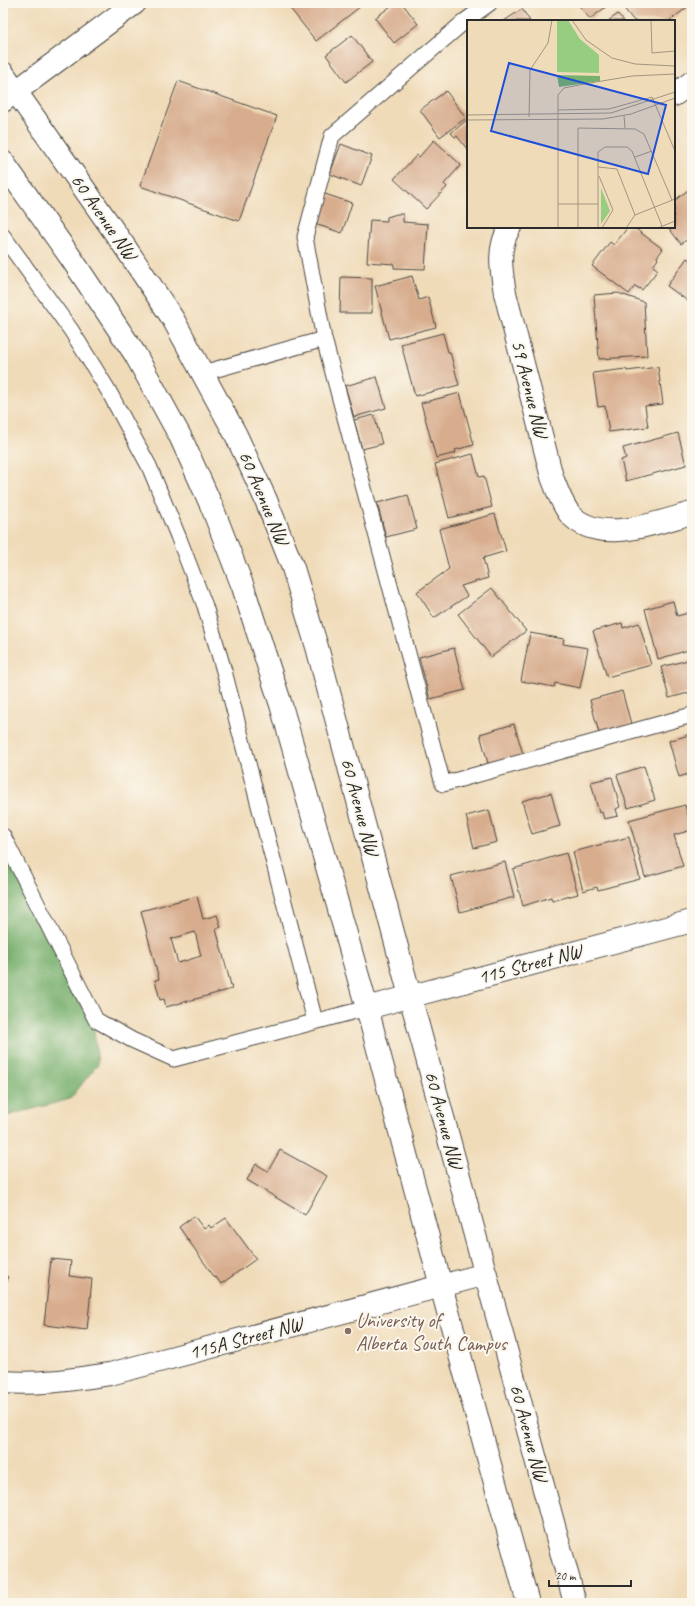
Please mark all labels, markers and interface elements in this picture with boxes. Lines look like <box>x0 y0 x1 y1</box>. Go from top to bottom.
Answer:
inset map <box>467 20 675 228</box>
street label: 60 Avenue NW <box>65 169 144 267</box>
street label: 59 Avenue NW <box>506 337 555 443</box>
street label: 60 Avenue NW <box>233 447 296 551</box>
street label: 60 Avenue NW <box>335 755 386 861</box>
street label: 115 Street NW <box>475 937 587 990</box>
street label: 60 Avenue NW <box>419 1068 470 1174</box>
place label: University of Alberta South Campus <box>356 1308 509 1356</box>
street label: 115A Street NW <box>186 1310 308 1365</box>
marker: University of Alberta South Campus <box>343 1326 353 1336</box>
street label: 60 Avenue NW <box>504 1381 555 1487</box>
scale bar <box>549 1562 631 1588</box>
text: 20 m <box>555 1568 577 1584</box>

